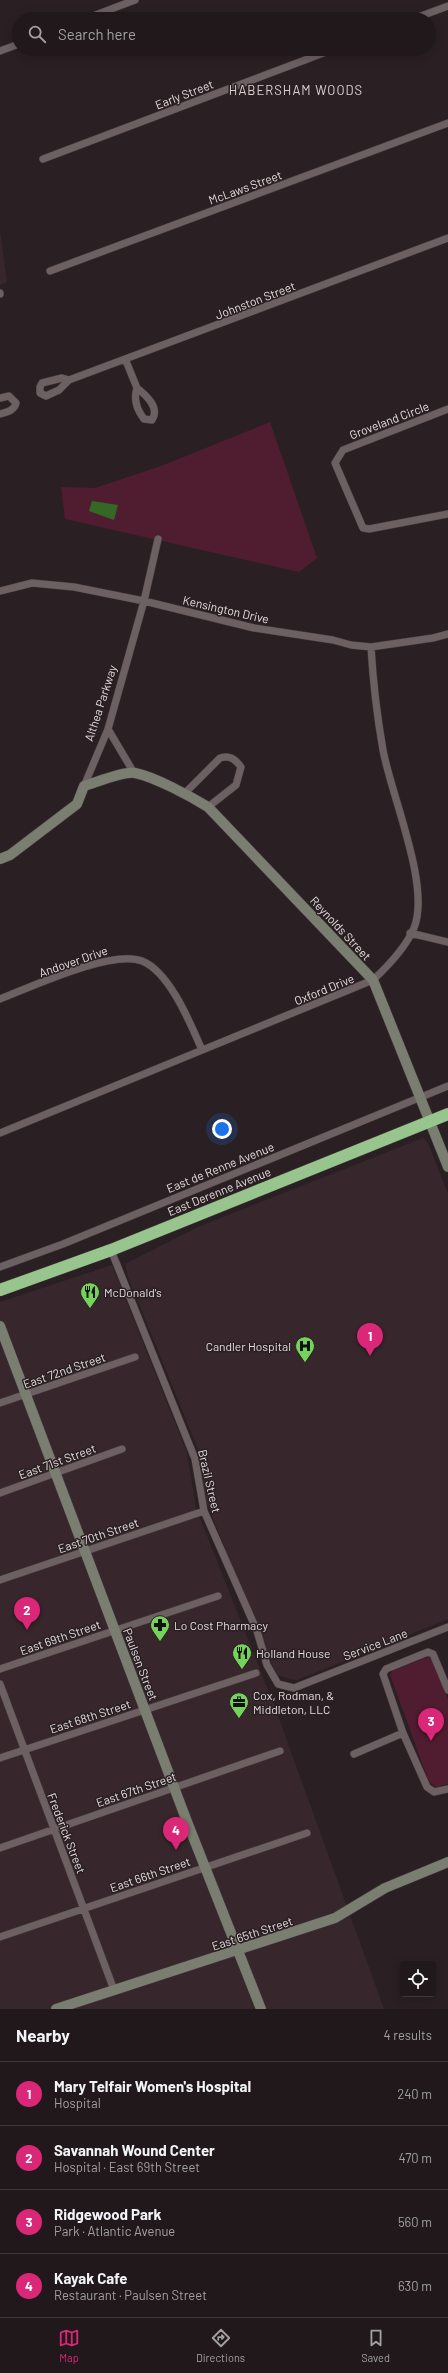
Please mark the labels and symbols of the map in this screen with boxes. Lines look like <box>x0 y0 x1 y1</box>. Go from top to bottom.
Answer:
street label: Early Street <box>153 76 215 112</box>
district label: HABERSHAM WOODS <box>229 82 363 98</box>
street label: McLaws Street <box>206 167 284 207</box>
street label: Johnston Street <box>213 278 297 322</box>
street label: Groveland Circle <box>347 398 431 442</box>
street label: Kensington Drive <box>182 592 270 626</box>
street label: Althea Parkway <box>81 663 119 743</box>
street label: Reynolds Street <box>308 893 374 963</box>
street label: Andover Drive <box>37 943 109 979</box>
street label: Oxford Drive <box>292 971 356 1007</box>
your location <box>212 1119 232 1139</box>
street label: East de Renne Avenue <box>164 1139 276 1195</box>
street label: East Derenne Avenue <box>165 1164 273 1218</box>
restaurant icon: McDonald's <box>79 1281 101 1309</box>
place label: McDonald's <box>104 1285 162 1299</box>
pin: 1 <box>357 1323 383 1356</box>
hospital icon: Candler Hospital <box>294 1335 316 1363</box>
place label: Candler Hospital <box>206 1339 291 1353</box>
street label: East 72nd Street <box>21 1349 107 1391</box>
street label: East 71st Street <box>16 1441 98 1481</box>
street label: Brazil Street <box>196 1448 224 1514</box>
street label: East 70th Street <box>56 1515 140 1555</box>
pin: 2 <box>14 1597 40 1630</box>
pharmacy icon: Lo Cost Pharmacy <box>149 1614 171 1642</box>
street label: East 69th Street <box>18 1617 102 1657</box>
place label: Lo Cost Pharmacy <box>174 1618 268 1632</box>
street label: Service Lane <box>341 1625 409 1663</box>
street label: Paulsen Street <box>121 1626 161 1702</box>
restaurant icon: Holland House <box>231 1642 253 1670</box>
place label: Holland House <box>256 1646 330 1660</box>
place label: Cox, Rodman, & Middleton, LLC <box>253 1688 334 1716</box>
office icon: Cox, Rodman, & Middleton, LLC <box>228 1691 250 1719</box>
street label: East 68th Street <box>48 1696 132 1736</box>
pin: 3 <box>418 1708 444 1741</box>
street label: East 67th Street <box>94 1769 178 1809</box>
street label: Frederick Street <box>45 1791 89 1875</box>
pin: 4 <box>163 1817 189 1850</box>
street label: East 66th Street <box>108 1854 192 1894</box>
street label: East 65th Street <box>210 1913 294 1953</box>

